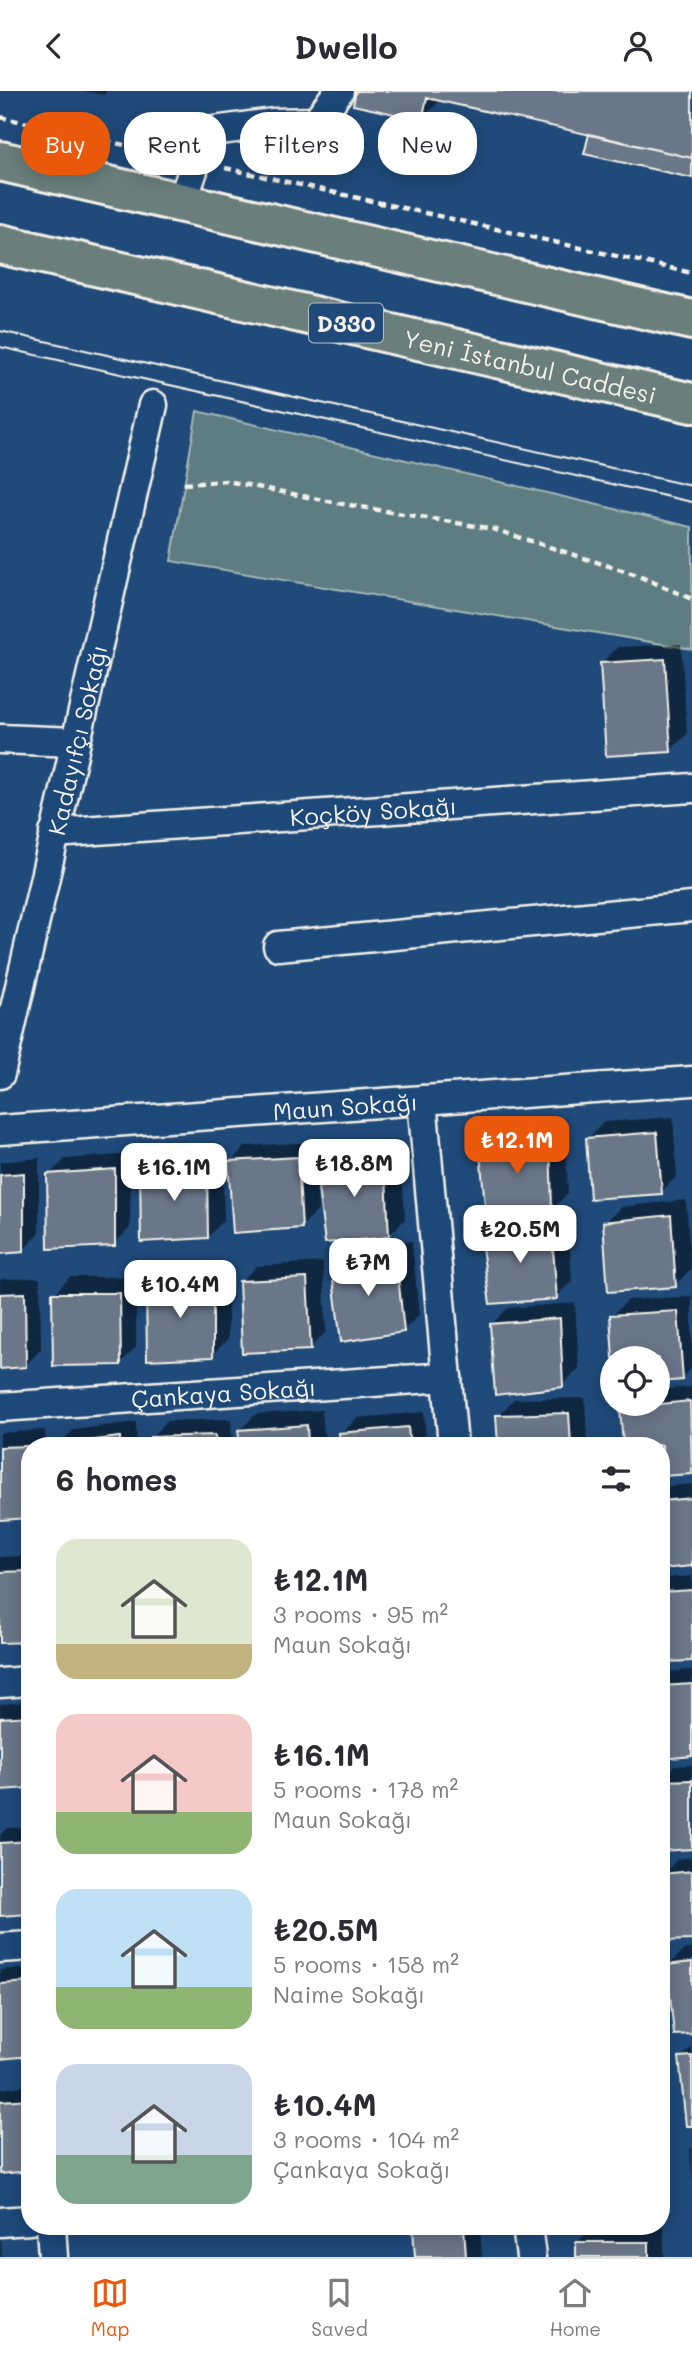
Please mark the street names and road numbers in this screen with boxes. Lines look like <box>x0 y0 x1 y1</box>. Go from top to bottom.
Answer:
road number: D330 <box>309 304 383 343</box>
street label: Yeni İstanbul Caddesi <box>401 322 660 410</box>
street label: Kadayıfçı Sokağı <box>40 641 113 838</box>
street label: Koçköy Sokağı <box>289 789 458 832</box>
street label: Maun Sokağı <box>272 1085 419 1126</box>
street label: Çankaya Sokağı <box>130 1370 317 1414</box>

